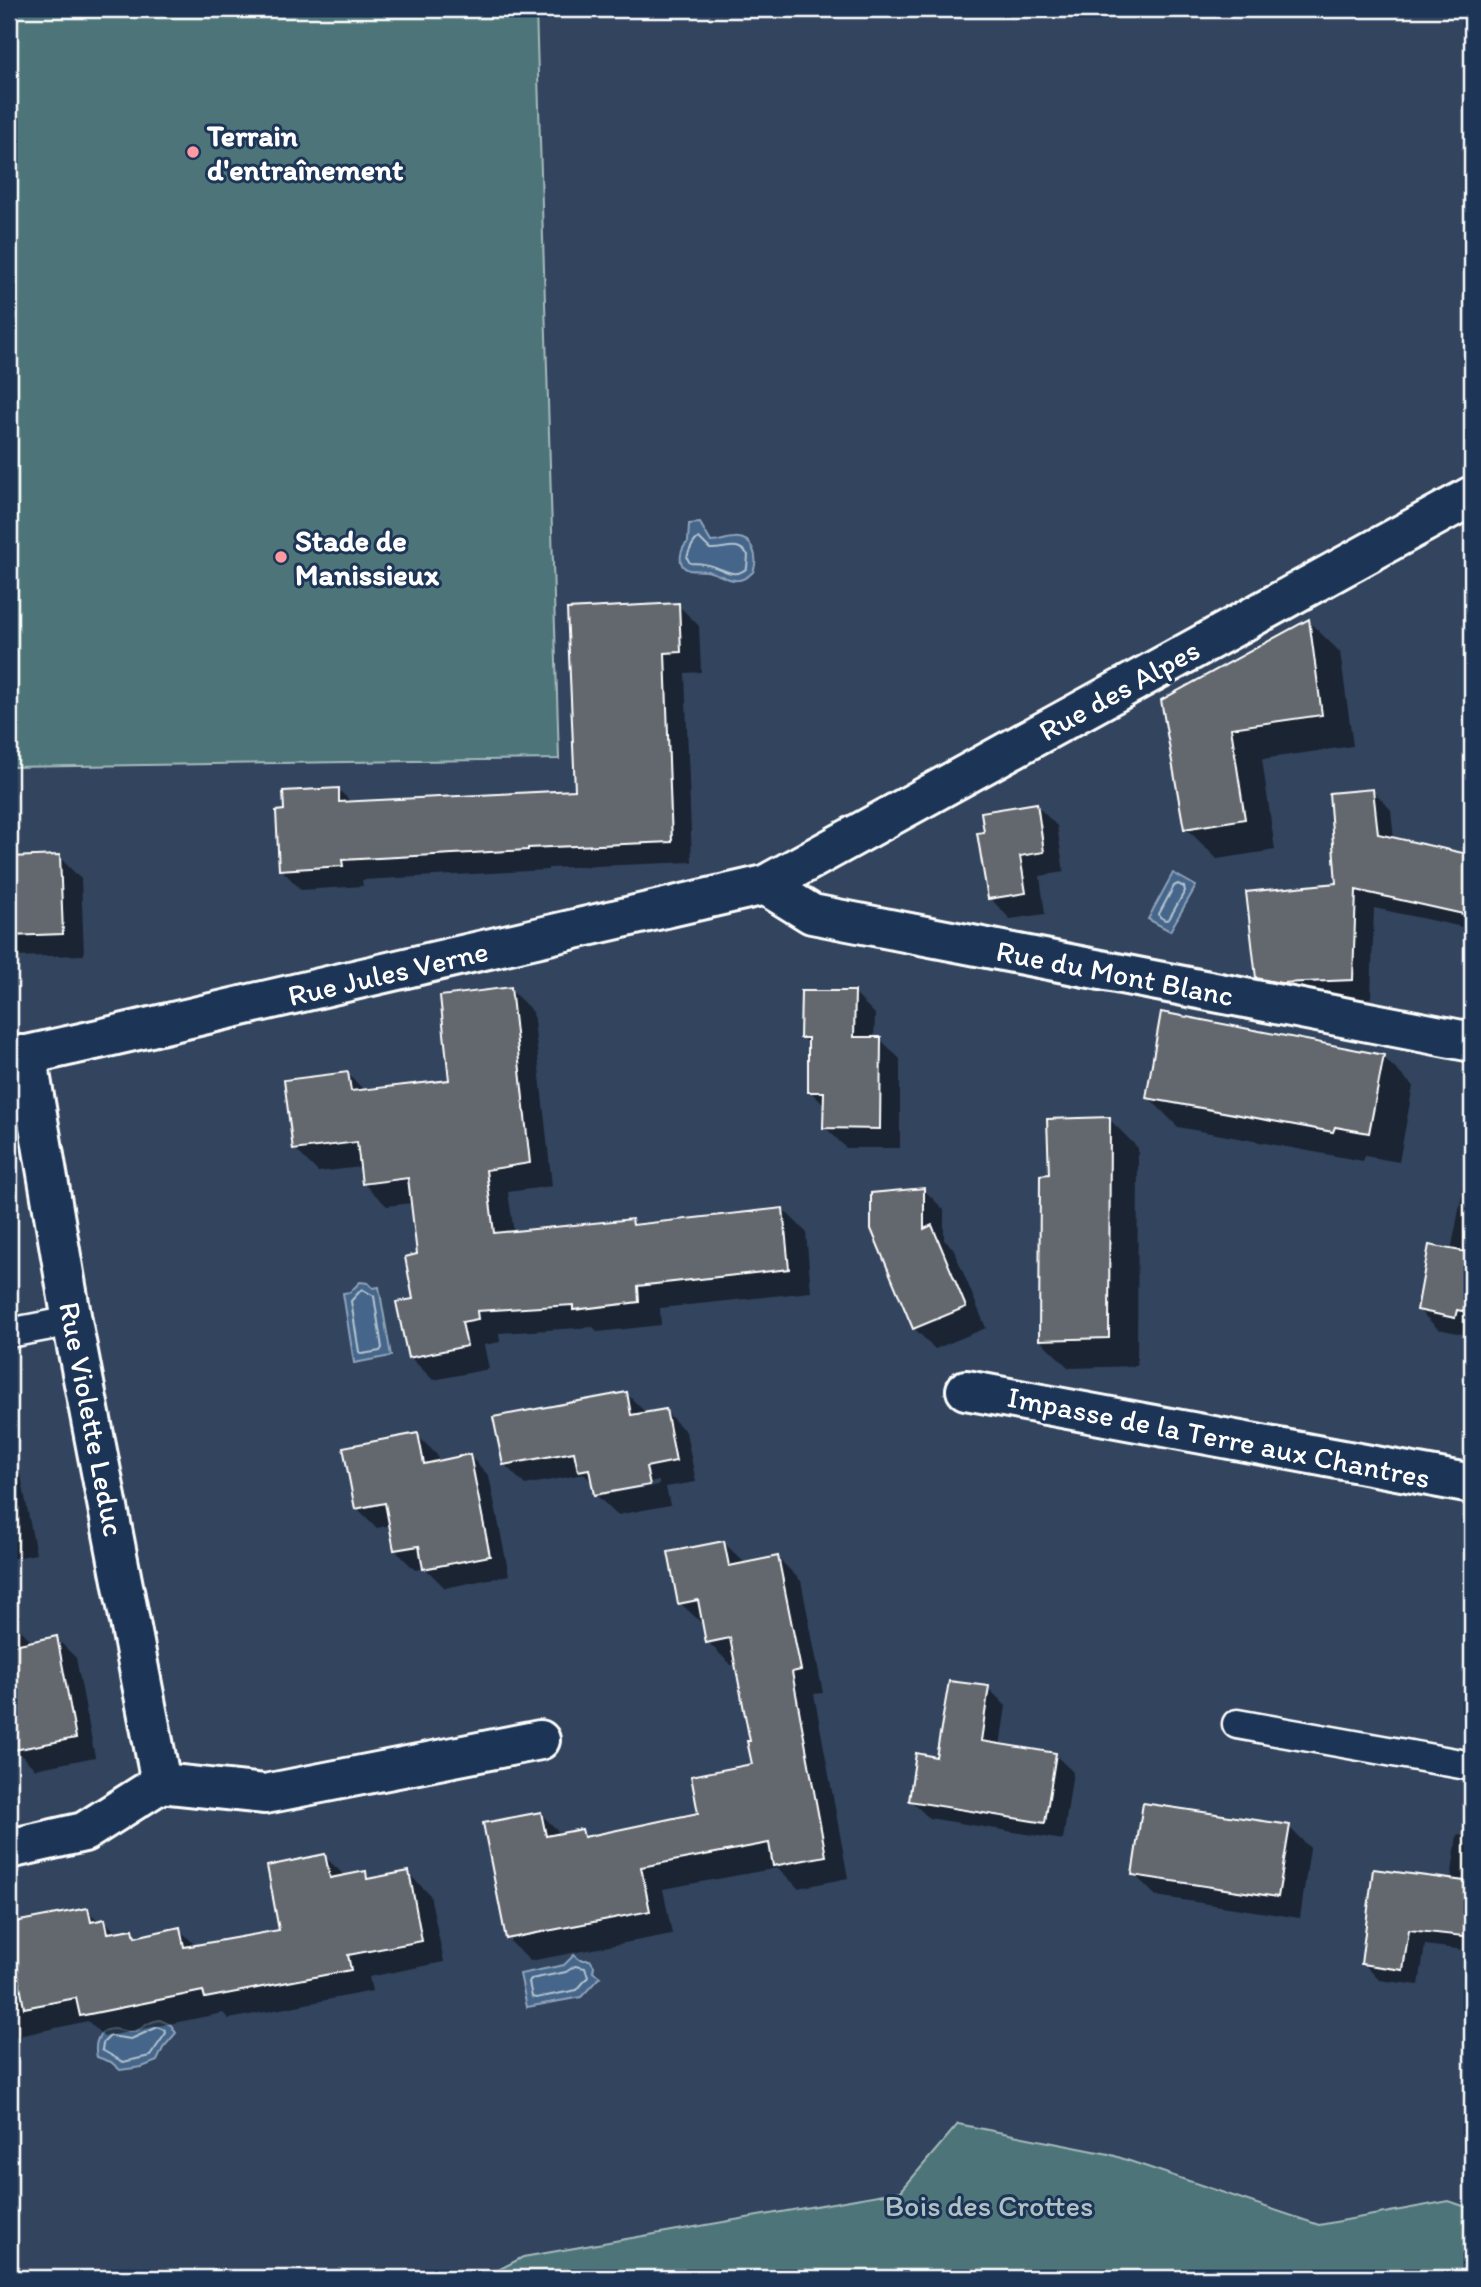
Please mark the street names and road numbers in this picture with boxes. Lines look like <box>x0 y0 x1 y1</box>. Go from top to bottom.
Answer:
street label: Rue des Alpes <box>1032 631 1206 749</box>
street label: Rue Jules Verne <box>284 932 492 1014</box>
street label: Rue du Mont Blanc <box>993 932 1237 1014</box>
street label: Rue Violette Leduc <box>51 1299 133 1539</box>
street label: Impasse de la Terre aux Chantres <box>1005 1378 1433 1496</box>

